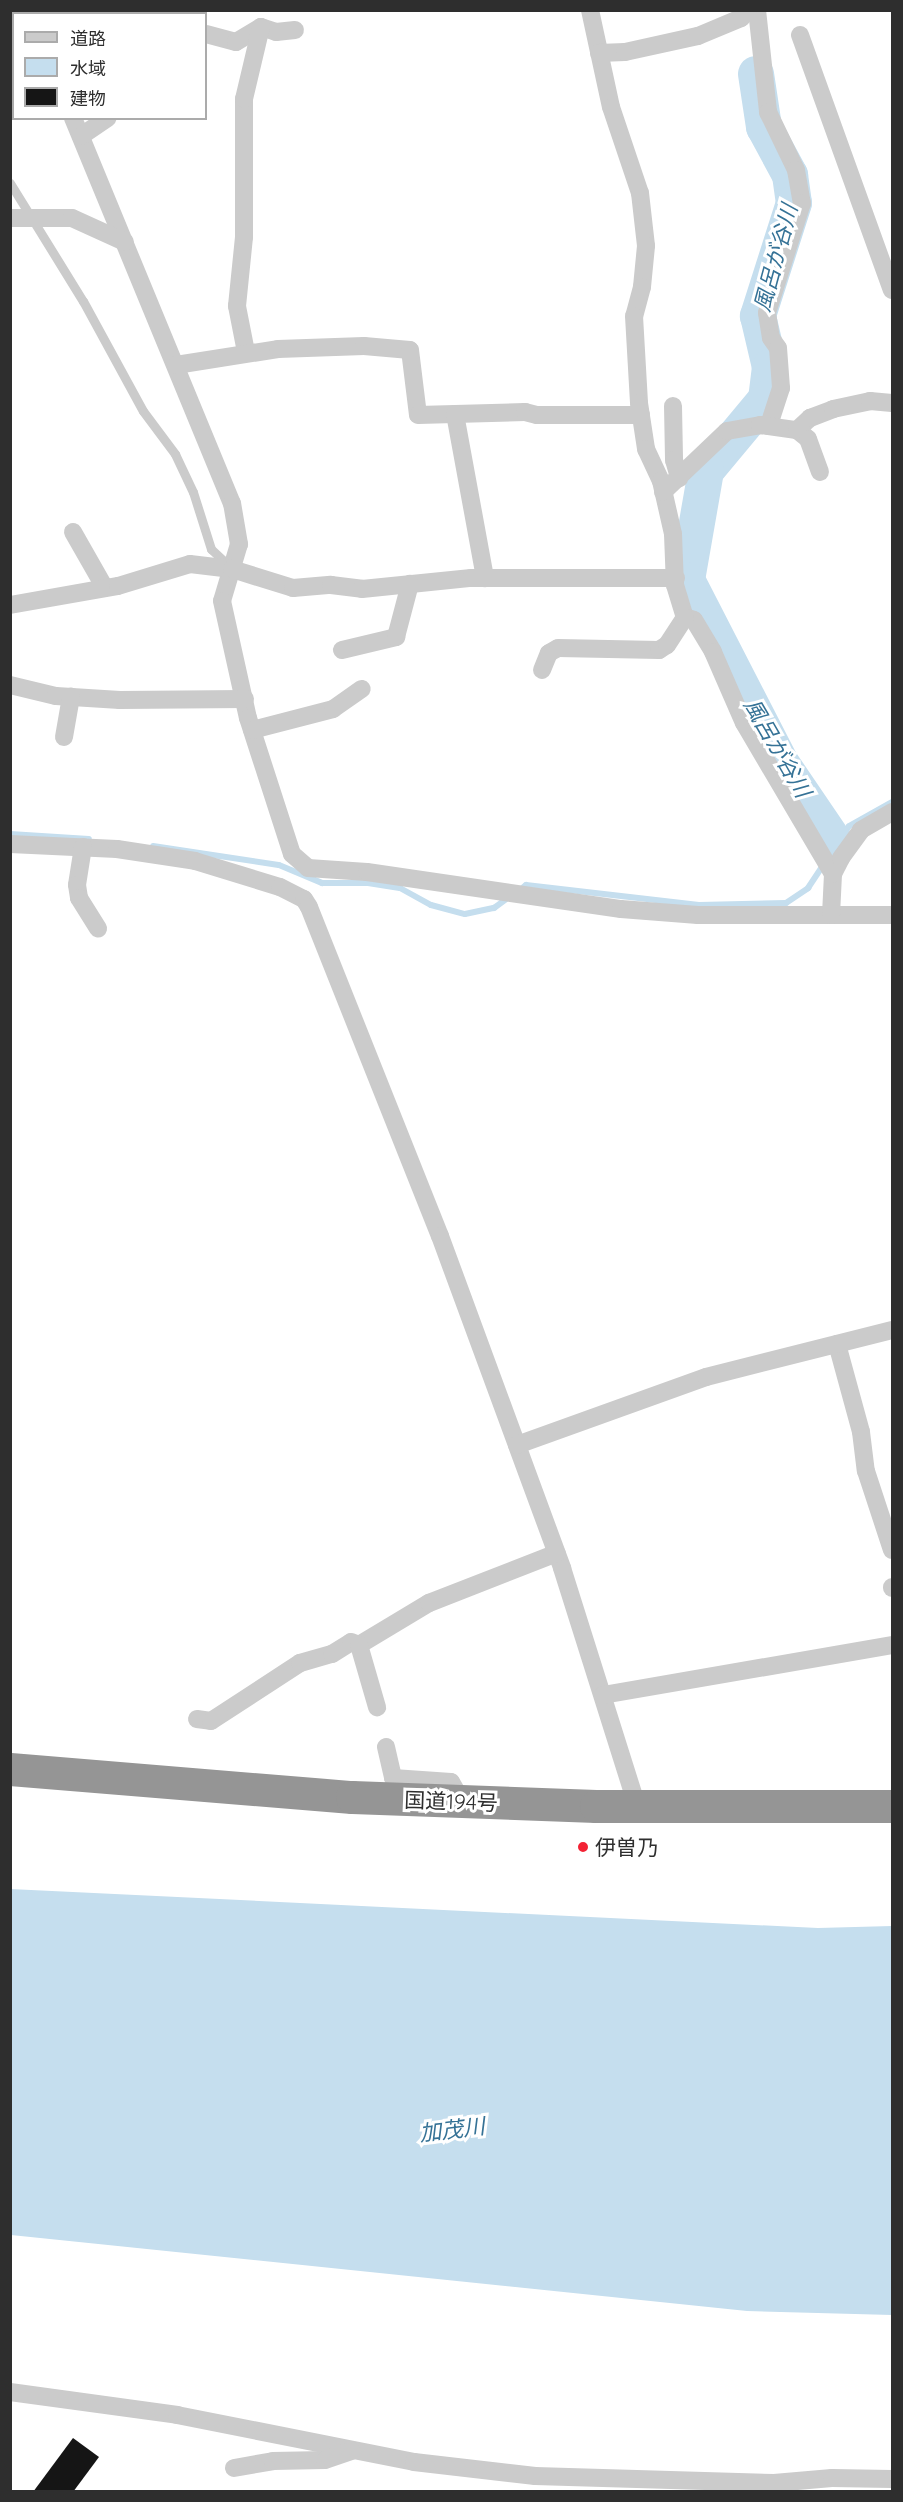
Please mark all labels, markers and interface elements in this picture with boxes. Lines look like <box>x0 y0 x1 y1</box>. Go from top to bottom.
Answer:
legend <box>12 12 207 120</box>
text: 道路 <box>70 27 106 50</box>
text: 水域 <box>70 57 106 80</box>
text: 建物 <box>70 87 106 110</box>
water label: 風呂が谷川 <box>749 201 803 315</box>
water label: 風呂が谷川 <box>738 694 816 802</box>
street label: 国道194号 <box>404 1787 498 1815</box>
place label: 伊曽乃 <box>595 1834 658 1860</box>
marker: 伊曽乃 <box>576 1840 590 1854</box>
water label: 加茂川 <box>418 2113 486 2147</box>

